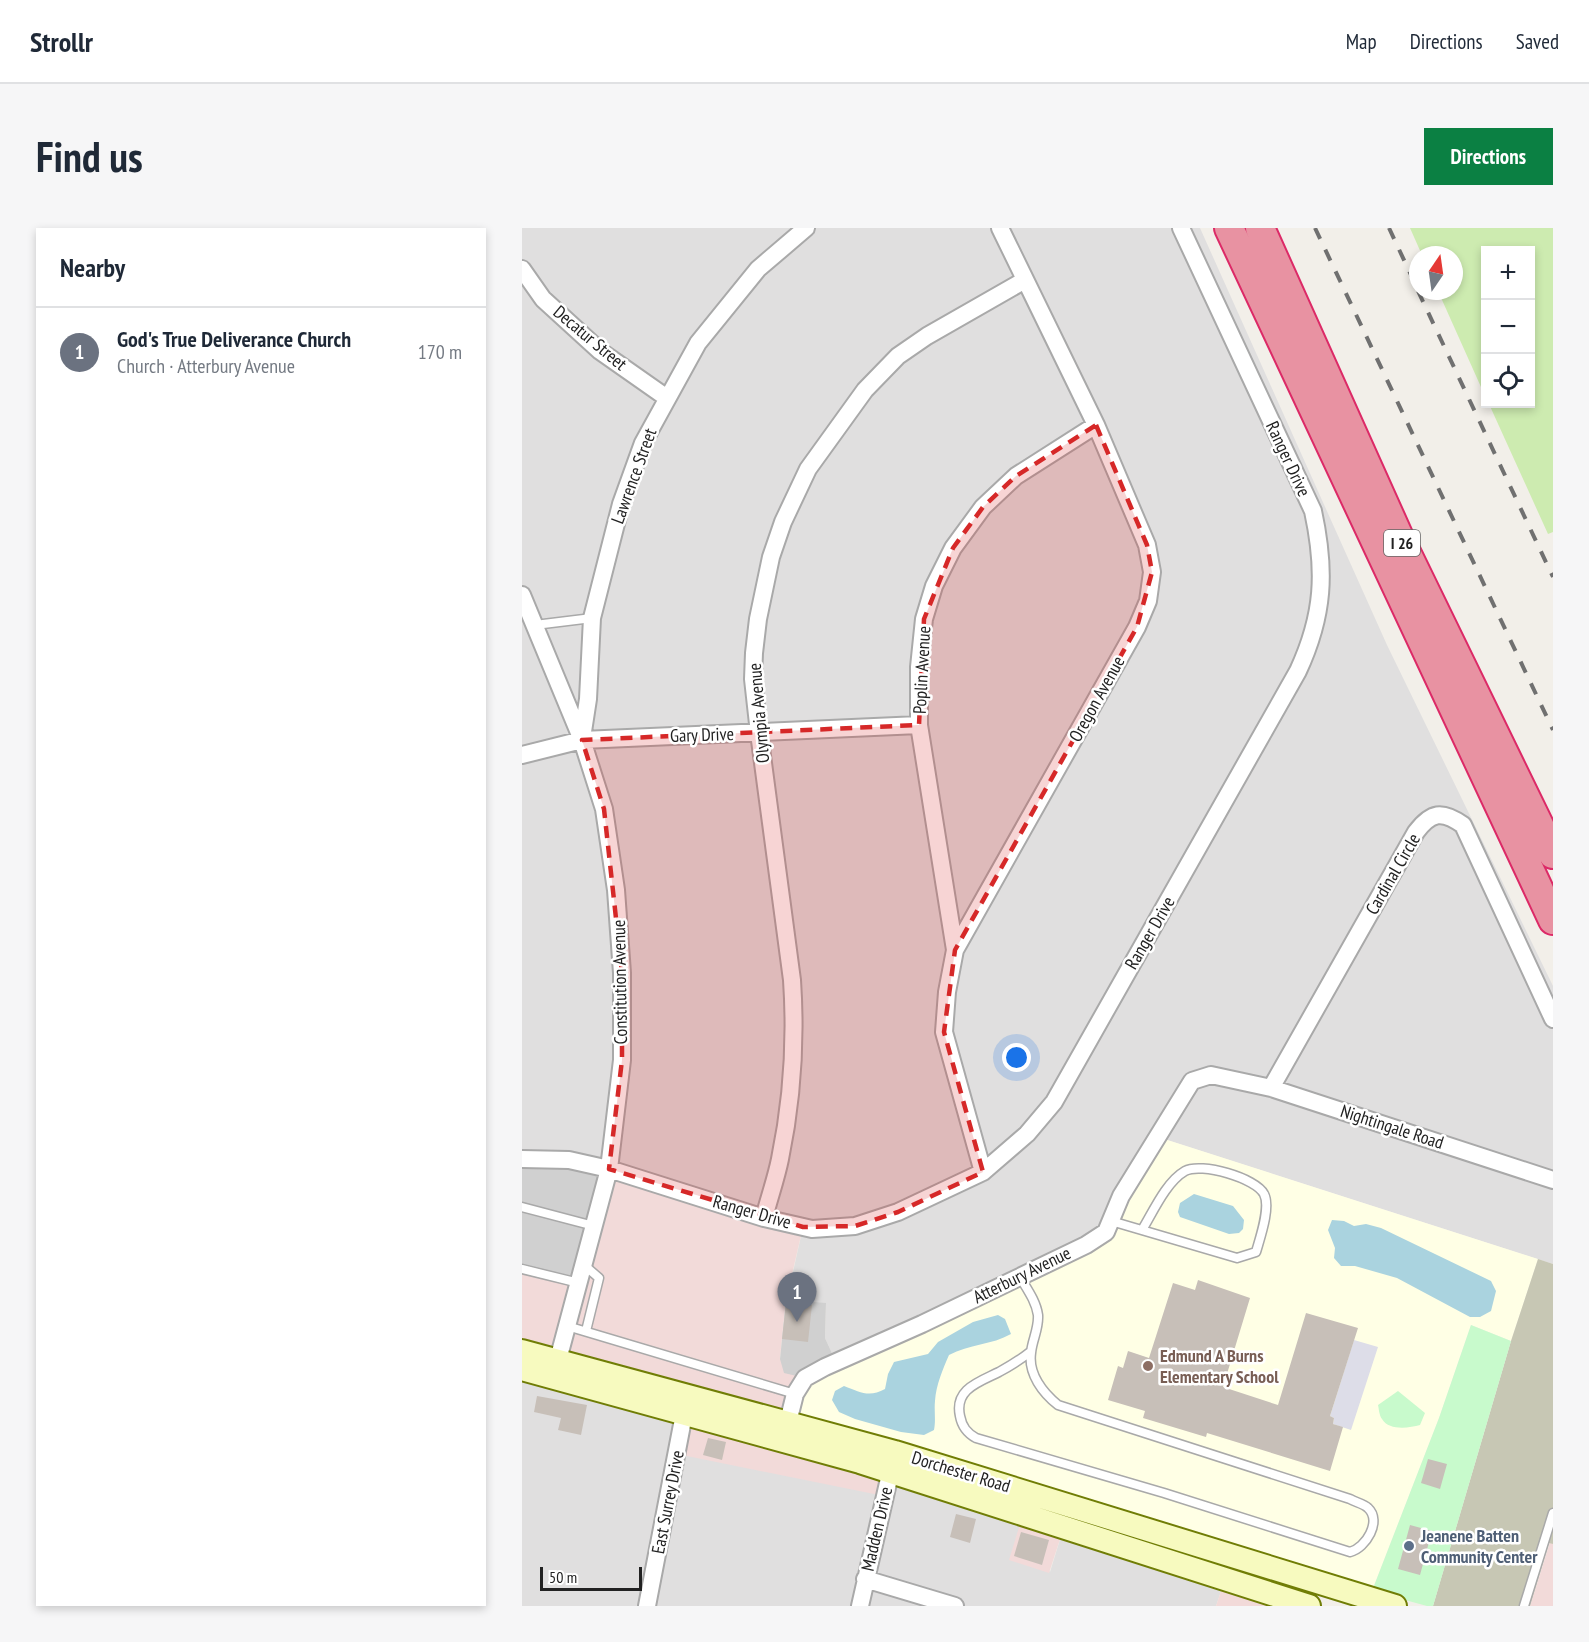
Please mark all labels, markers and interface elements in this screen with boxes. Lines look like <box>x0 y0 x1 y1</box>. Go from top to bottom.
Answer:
text: Strollr <box>30 23 93 60</box>
text: Map <box>1346 28 1377 55</box>
text: Directions <box>1410 28 1483 55</box>
text: Saved <box>1516 28 1559 55</box>
button: Directions <box>1424 128 1553 185</box>
text: Find us <box>36 129 143 184</box>
north arrow <box>1409 246 1463 300</box>
map controls <box>1481 246 1535 408</box>
button: + <box>1481 246 1535 300</box>
text: Nearby <box>60 251 125 284</box>
street label: Decatur Street <box>549 300 632 375</box>
button: − <box>1481 300 1535 354</box>
text: God's True Deliverance Church <box>117 325 351 353</box>
text: 1 <box>75 339 84 365</box>
text: 170 m <box>418 339 462 365</box>
text: Church · Atterbury Avenue <box>117 353 295 379</box>
button: locate <box>1481 354 1535 408</box>
street label: Ranger Drive <box>1261 417 1316 500</box>
street label: Lawrence Street <box>606 425 661 527</box>
road number: I 26 <box>1384 530 1420 556</box>
street label: Poplin Avenue <box>908 625 935 715</box>
street label: Oregon Avenue <box>1064 652 1130 746</box>
street label: Olympia Avenue <box>743 662 774 764</box>
street label: Gary Drive <box>670 722 734 747</box>
street label: Cardinal Circle <box>1360 829 1425 919</box>
street label: Ranger Drive <box>1120 892 1180 973</box>
street label: Constitution Avenue <box>607 920 632 1044</box>
your location <box>1002 1043 1031 1072</box>
street label: Nightingale Road <box>1338 1099 1447 1154</box>
street label: Ranger Drive <box>710 1189 794 1234</box>
street label: Atterbury Avenue <box>969 1241 1074 1308</box>
pin: 1 <box>778 1272 816 1322</box>
place label: Edmund A Burns Elementary School <box>1160 1344 1279 1388</box>
marker: Edmund A Burns Elementary School <box>1141 1359 1155 1373</box>
street label: Dorchester Road <box>909 1446 1013 1497</box>
street label: East Surrey Drive <box>646 1448 689 1556</box>
street label: Madden Drive <box>856 1484 897 1573</box>
place label: Jeanene Batten Community Center <box>1420 1524 1538 1568</box>
marker: Jeanene Batten Community Center <box>1402 1539 1416 1553</box>
scale bar <box>540 1564 642 1592</box>
text: 50 m <box>549 1567 577 1587</box>

